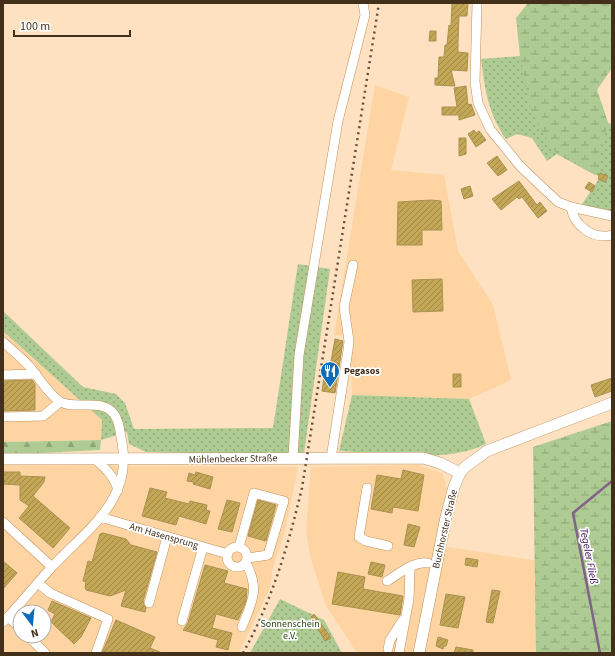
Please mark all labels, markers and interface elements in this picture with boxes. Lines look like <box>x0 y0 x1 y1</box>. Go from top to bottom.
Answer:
scale bar <box>14 12 130 38</box>
text: 100 m <box>20 18 50 35</box>
restaurant icon: Pegasos <box>319 360 341 388</box>
place label: Pegasos <box>344 364 380 378</box>
street label: Mühlenbecker Straße <box>188 451 278 467</box>
street label: Buchhorster Straße <box>429 488 461 570</box>
street label: Am Hasensprung <box>128 519 200 553</box>
water label: Tegeler Fließ <box>576 527 602 585</box>
north arrow <box>12 604 52 644</box>
park label: Sonnenschein e.V. <box>260 617 320 643</box>
text: N <box>29 625 40 641</box>

